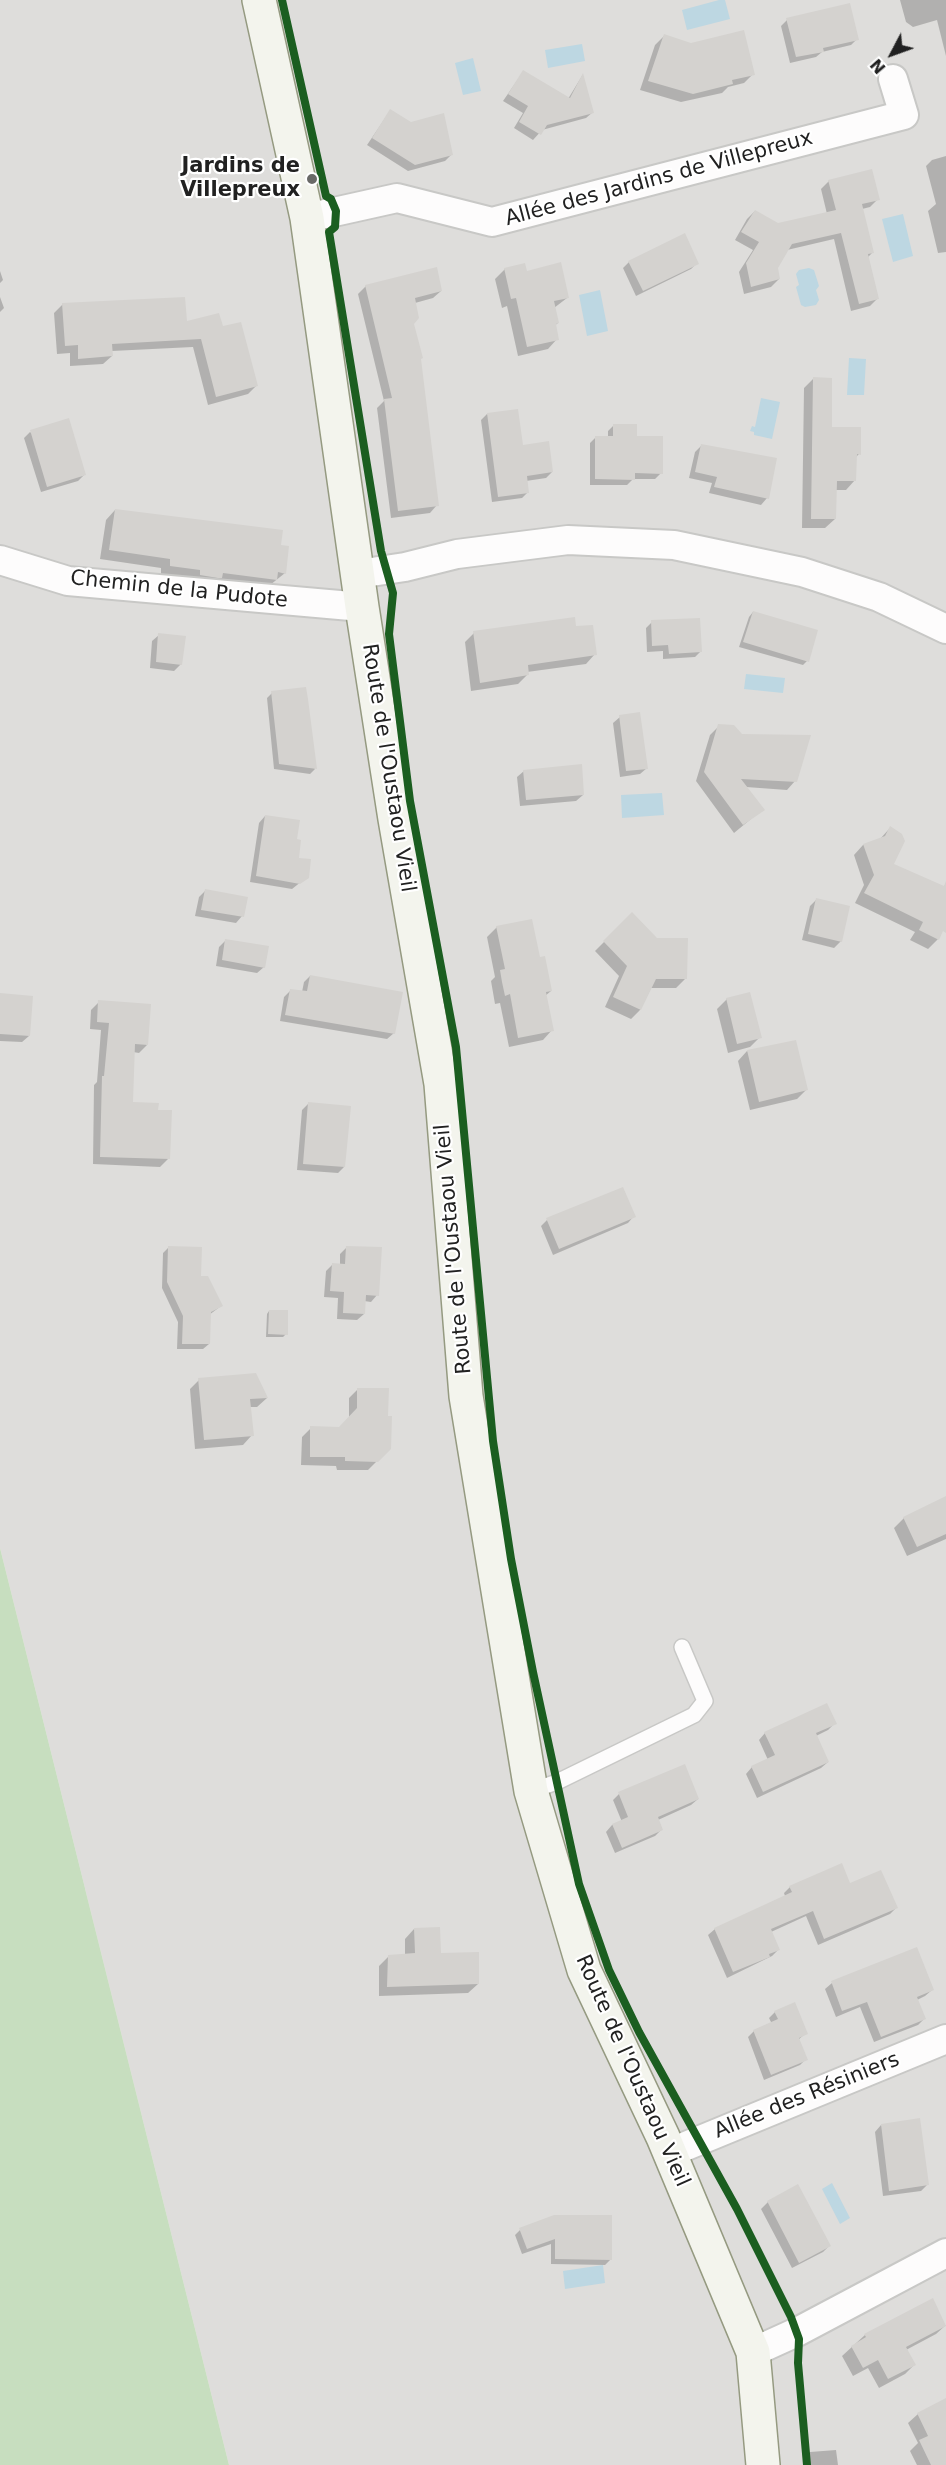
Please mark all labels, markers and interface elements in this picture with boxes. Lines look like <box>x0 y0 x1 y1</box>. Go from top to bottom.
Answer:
north arrow <box>862 24 922 84</box>
text: N <box>866 55 890 77</box>
street label: Allée des Jardins de Villepreux <box>503 126 815 232</box>
place label: Jardins de Villepreux <box>180 154 300 204</box>
marker: Jardins de Villepreux <box>305 172 319 186</box>
street label: Chemin de la Pudote <box>69 566 289 614</box>
street label: Route de l'Oustaou Vieil <box>356 642 420 894</box>
street label: Route de l'Oustaou Vieil <box>431 1123 477 1375</box>
street label: Route de l'Oustaou Vieil <box>569 1951 695 2191</box>
street label: Allée des Résiniers <box>711 2047 903 2145</box>

